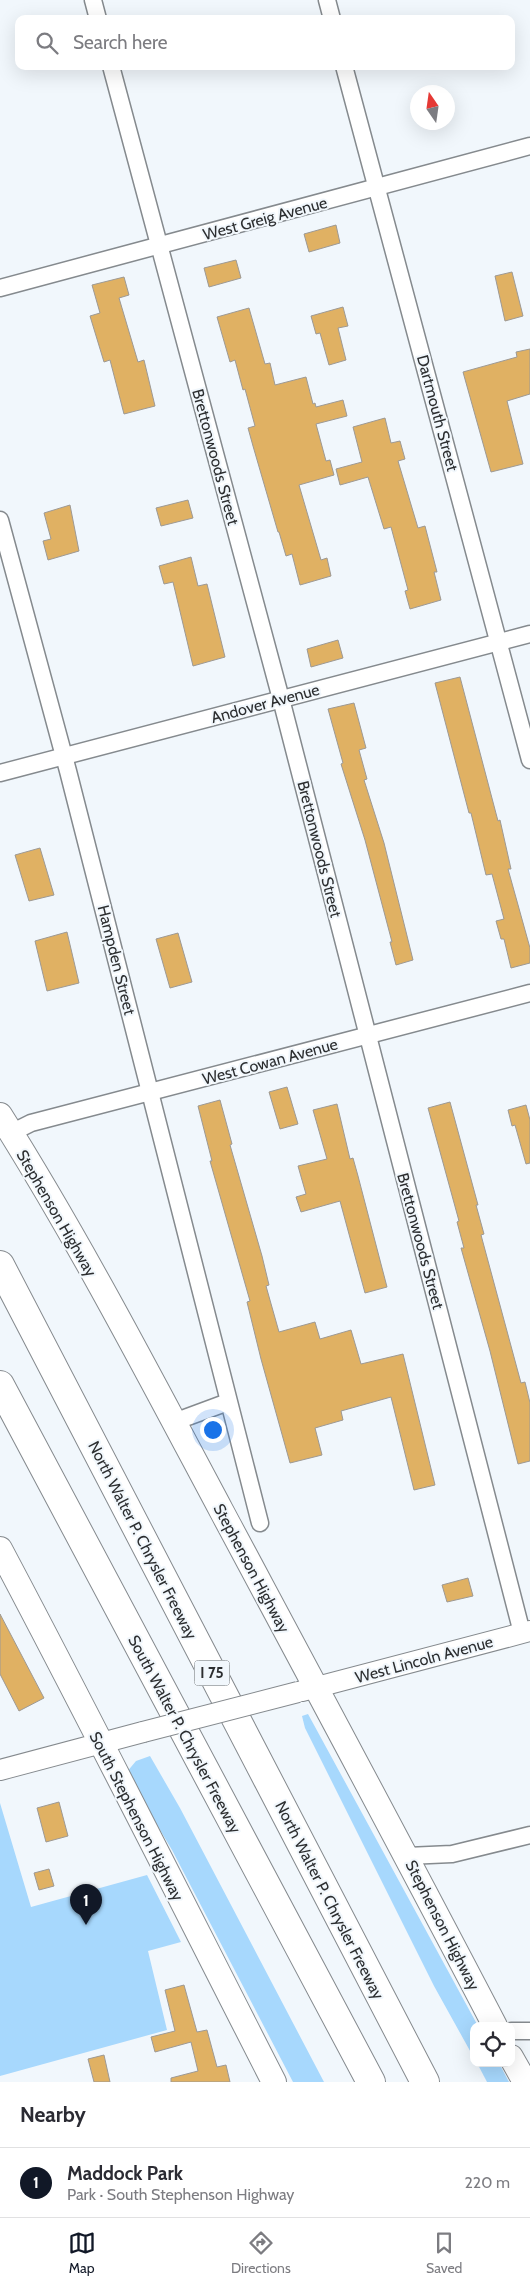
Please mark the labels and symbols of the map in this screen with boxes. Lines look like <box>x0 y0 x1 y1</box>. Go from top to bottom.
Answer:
north arrow <box>410 85 455 130</box>
street label: West Greig Avenue <box>201 193 329 244</box>
street label: Dartmouth Street <box>413 353 462 474</box>
street label: Brettonwoods Street <box>188 387 243 528</box>
street label: Andover Avenue <box>209 680 322 727</box>
street label: Brettonwoods Street <box>293 779 346 920</box>
street label: Hampden Street <box>94 903 139 1018</box>
street label: West Cowan Avenue <box>200 1034 340 1089</box>
street label: Stephenson Highway <box>13 1146 101 1280</box>
street label: Brettonwoods Street <box>393 1171 448 1312</box>
your location <box>200 1417 226 1443</box>
street label: North Walter P. Chrysler Freeway <box>84 1438 201 1643</box>
street label: Stephenson Highway <box>210 1500 294 1636</box>
street label: South Walter P. Chrysler Freeway <box>124 1632 245 1837</box>
street label: West Lincoln Avenue <box>353 1632 495 1687</box>
road number: I 75 <box>194 1660 230 1686</box>
street label: South Stephenson Highway <box>86 1728 188 1904</box>
street label: North Walter P. Chrysler Freeway <box>271 1798 388 2003</box>
street label: Stephenson Highway <box>402 1857 484 1993</box>
pin: 1 <box>70 1884 102 1925</box>

